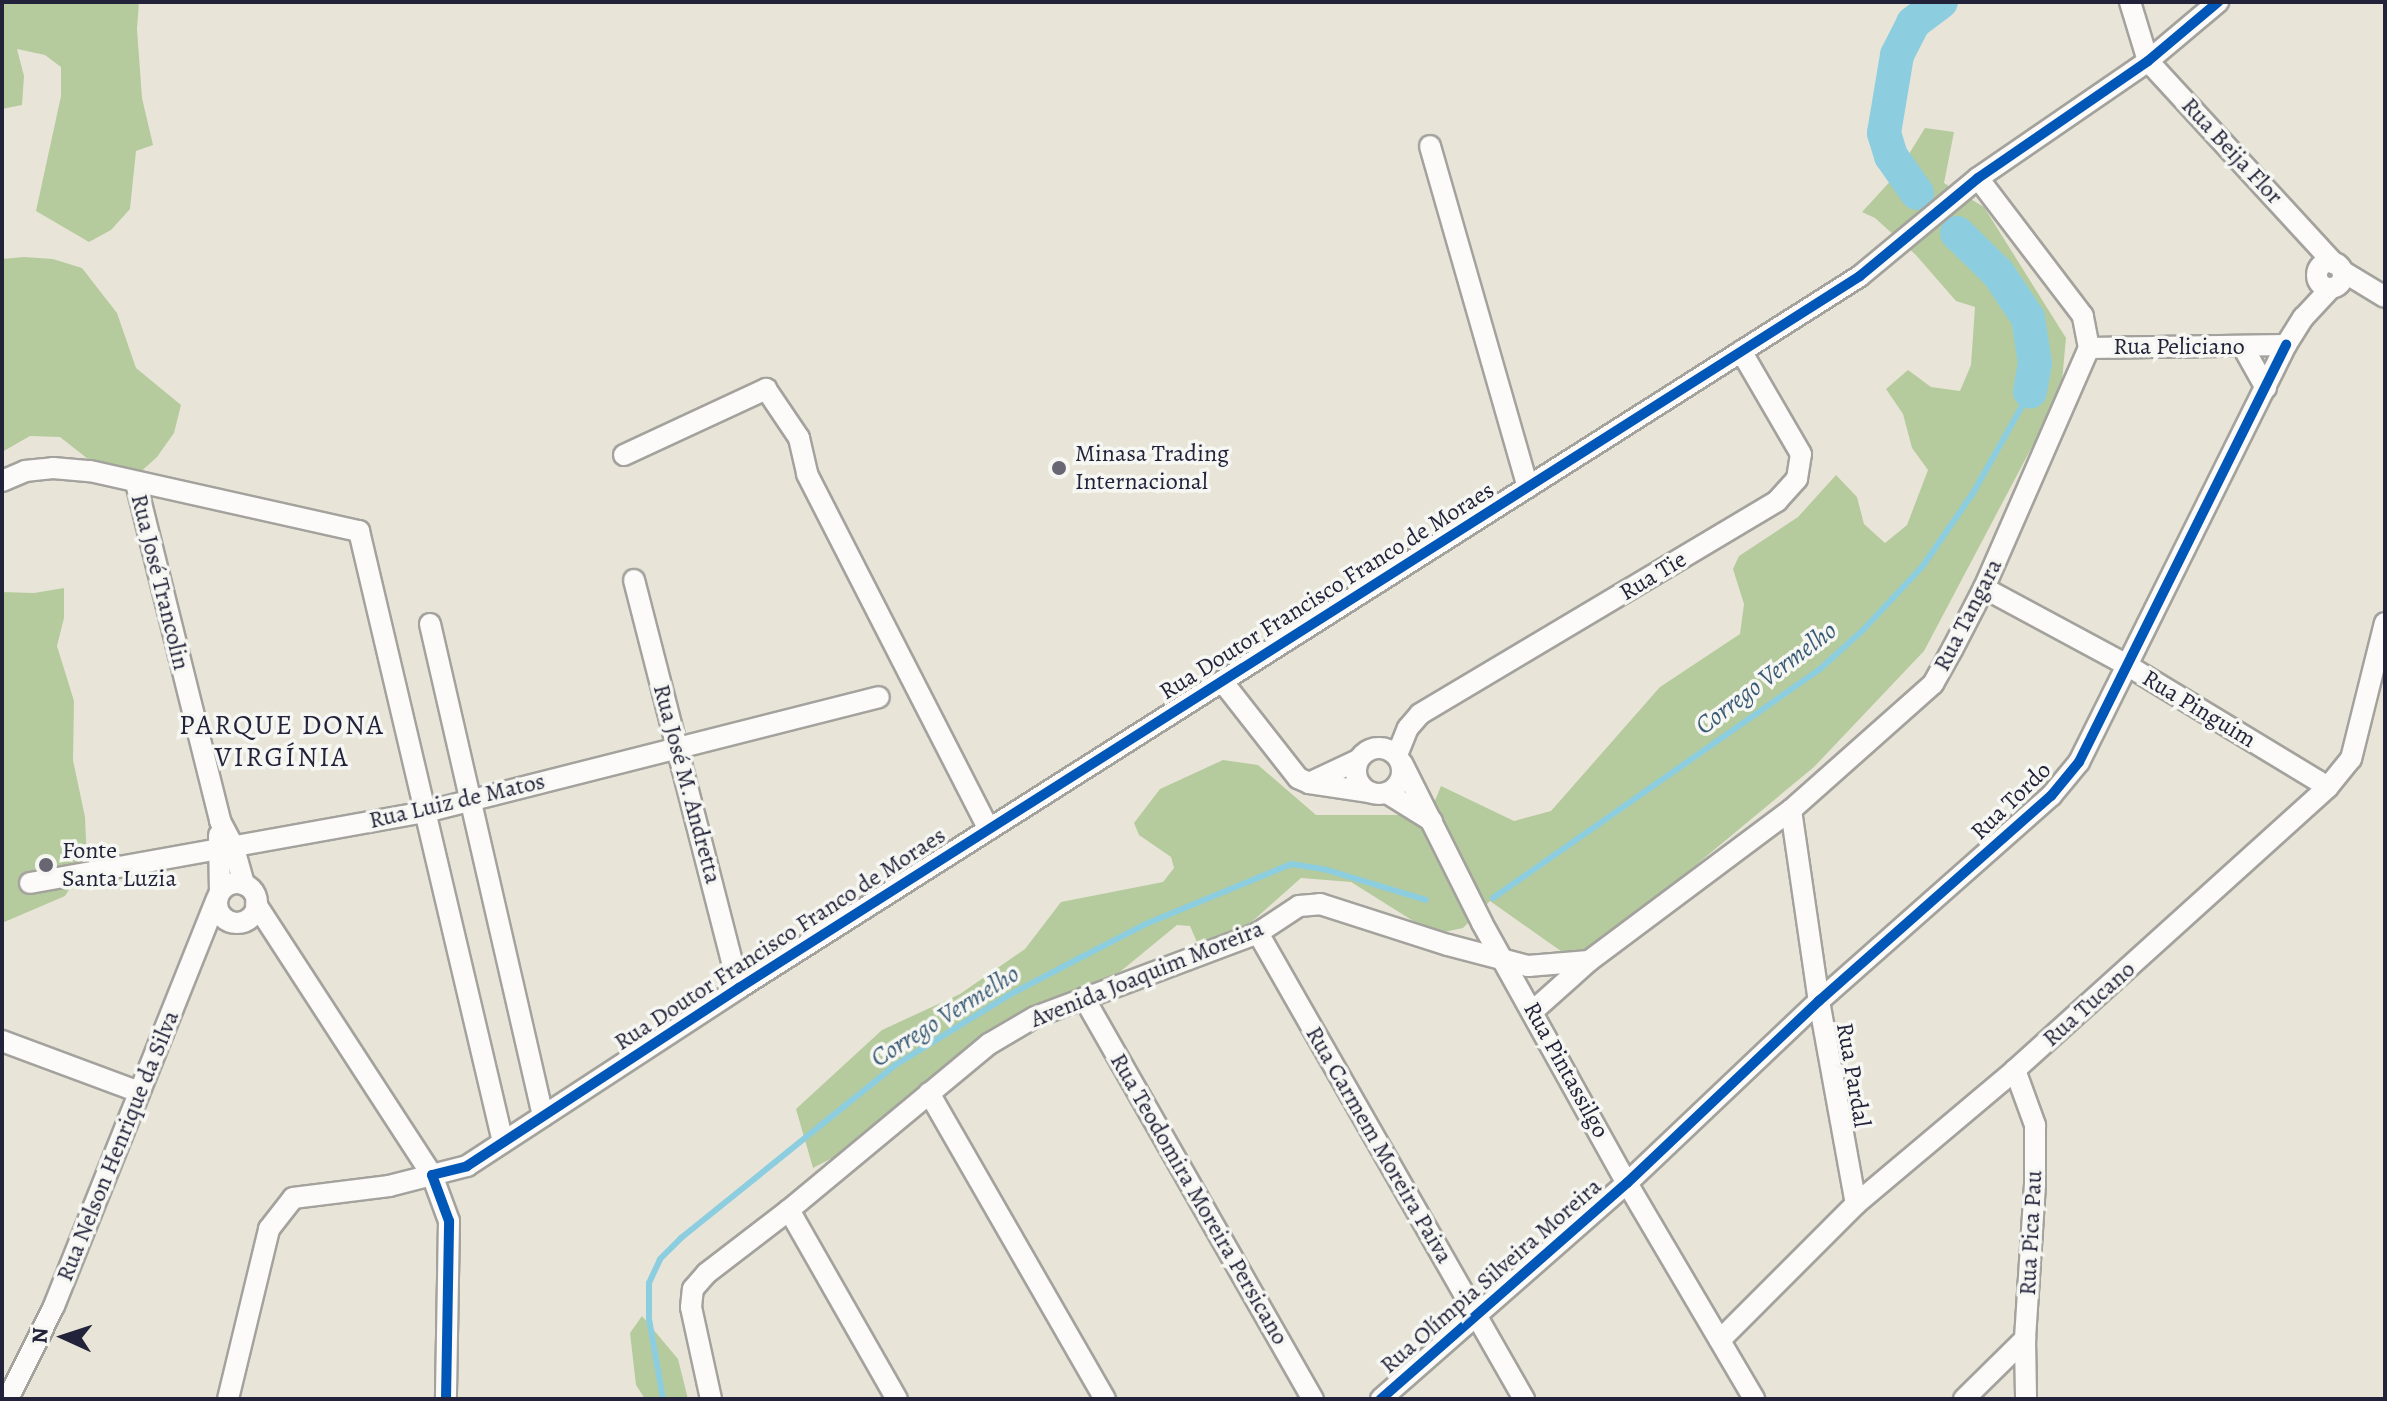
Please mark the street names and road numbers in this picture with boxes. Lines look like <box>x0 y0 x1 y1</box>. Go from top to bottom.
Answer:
street label: Rua Beija Flor <box>2175 92 2289 210</box>
street label: Rua Peliciano <box>2113 333 2245 361</box>
street label: Rua Doutor Francisco Franco de Moraes <box>1154 476 1500 706</box>
street label: Rua José Trancolin <box>124 491 196 673</box>
street label: Rua Tie <box>1614 545 1692 607</box>
street label: Rua Tangara <box>1927 554 2009 676</box>
street label: Rua Pinguim <box>2137 664 2261 754</box>
street label: Rua José M. Andretta <box>646 681 728 887</box>
street label: Rua Tordo <box>1965 756 2057 846</box>
street label: Rua Luiz de Matos <box>366 767 548 835</box>
street label: Rua Doutor Francisco Franco de Moraes <box>609 821 951 1057</box>
street label: Avenida Joaquim Moreira <box>1026 914 1268 1034</box>
street label: Rua Tucano <box>2037 955 2141 1053</box>
street label: Rua Pintassilgo <box>1517 997 1615 1143</box>
street label: Rua Nelson Henrique da Silva <box>50 1006 186 1286</box>
street label: Rua Pardal <box>1830 1020 1876 1130</box>
street label: Rua Carmem Moreira Paiva <box>1299 1021 1459 1269</box>
street label: Rua Teodomira Moreira Persicano <box>1104 1048 1294 1350</box>
street label: Rua Pica Pau <box>2013 1170 2049 1296</box>
street label: Rua Olímpia Silveira Moreira <box>1375 1172 1607 1380</box>

